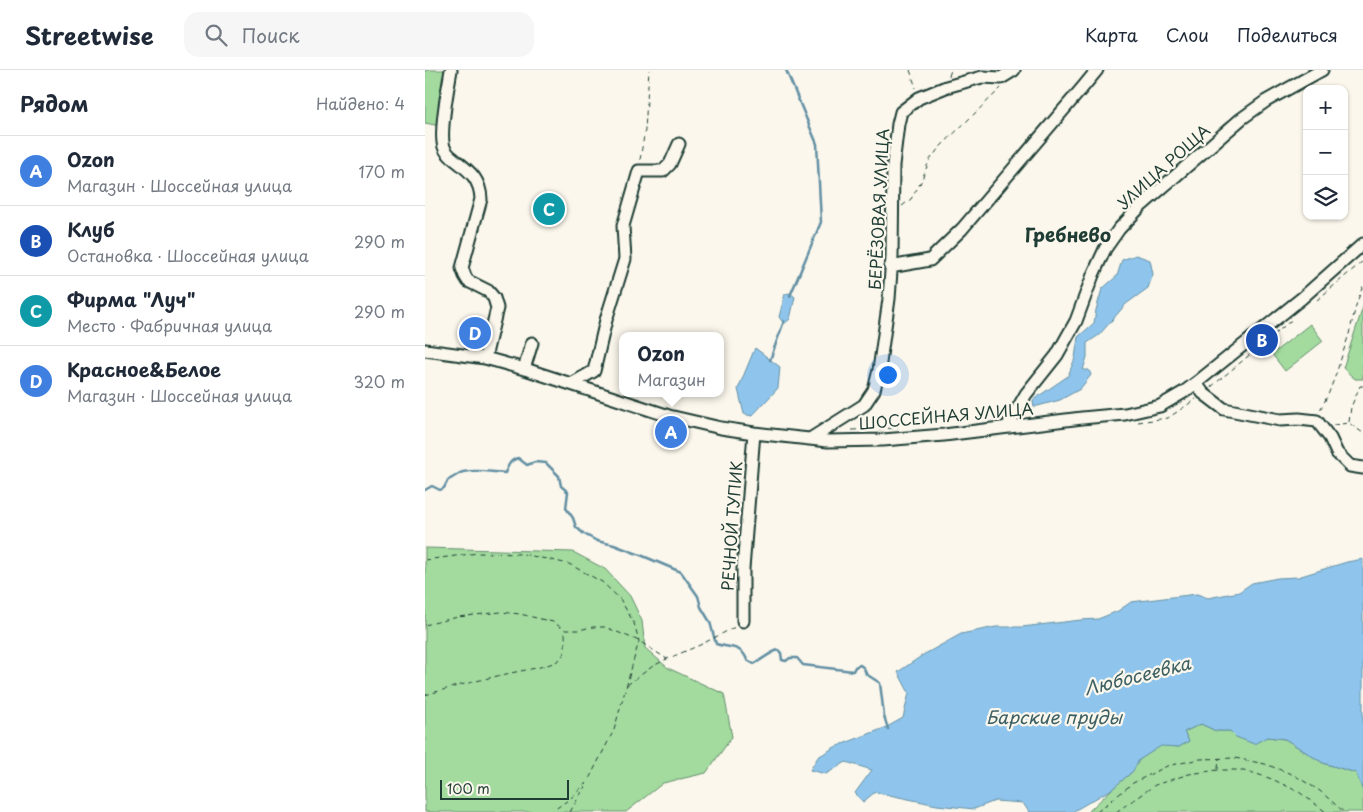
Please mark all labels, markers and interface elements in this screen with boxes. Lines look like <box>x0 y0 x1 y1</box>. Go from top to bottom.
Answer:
search box <box>184 12 534 57</box>
text: Streetwise <box>25 17 154 53</box>
icon: search <box>202 21 230 49</box>
text: Поиск <box>242 21 299 49</box>
text: Карта <box>1085 21 1138 48</box>
text: Слои <box>1166 21 1209 48</box>
text: Поделиться <box>1237 21 1338 48</box>
map controls <box>1303 85 1348 220</box>
button: + <box>1303 85 1348 130</box>
text: Рядом <box>20 87 88 119</box>
text: Найдено: 4 <box>316 91 405 115</box>
street label: УЛИЦА РОЩА <box>1111 118 1215 214</box>
street label: БЕРЁЗОВАЯ УЛИЦА <box>862 128 894 290</box>
button: − <box>1303 130 1348 175</box>
text: Ozon <box>67 145 115 173</box>
text: A <box>30 159 42 183</box>
text: 170 m <box>359 159 405 183</box>
text: Магазин · Шоссейная улица <box>67 173 292 197</box>
button: layers <box>1303 175 1348 220</box>
pin: C <box>533 190 565 228</box>
text: Клуб <box>67 215 115 243</box>
district label: Гребнево <box>1025 220 1111 248</box>
text: B <box>31 229 41 253</box>
text: 290 m <box>354 229 405 253</box>
text: Остановка · Шоссейная улица <box>67 243 309 267</box>
text: Фирма "Луч" <box>67 285 195 313</box>
text: C <box>30 299 42 323</box>
text: 290 m <box>354 299 405 323</box>
text: Место · Фабричная улица <box>67 313 272 337</box>
pin: D <box>459 314 491 352</box>
pin: B <box>1246 321 1278 359</box>
popup <box>619 332 724 397</box>
text: Ozon <box>637 339 685 367</box>
text: Красное&Белое <box>67 355 221 383</box>
your location <box>875 362 901 388</box>
text: Магазин <box>637 367 706 391</box>
text: D <box>30 369 42 393</box>
text: 320 m <box>354 369 405 393</box>
text: Магазин · Шоссейная улица <box>67 383 292 407</box>
street label: ШОССЕЙНАЯ УЛИЦА <box>857 395 1035 435</box>
pin: A <box>655 413 687 451</box>
street label: РЕЧНОЙ ТУПИК <box>714 460 748 592</box>
water label: Любосеевка <box>1081 649 1194 701</box>
water label: Барские пруды <box>986 703 1123 730</box>
scale bar <box>440 777 569 800</box>
text: 100 m <box>447 778 490 799</box>

